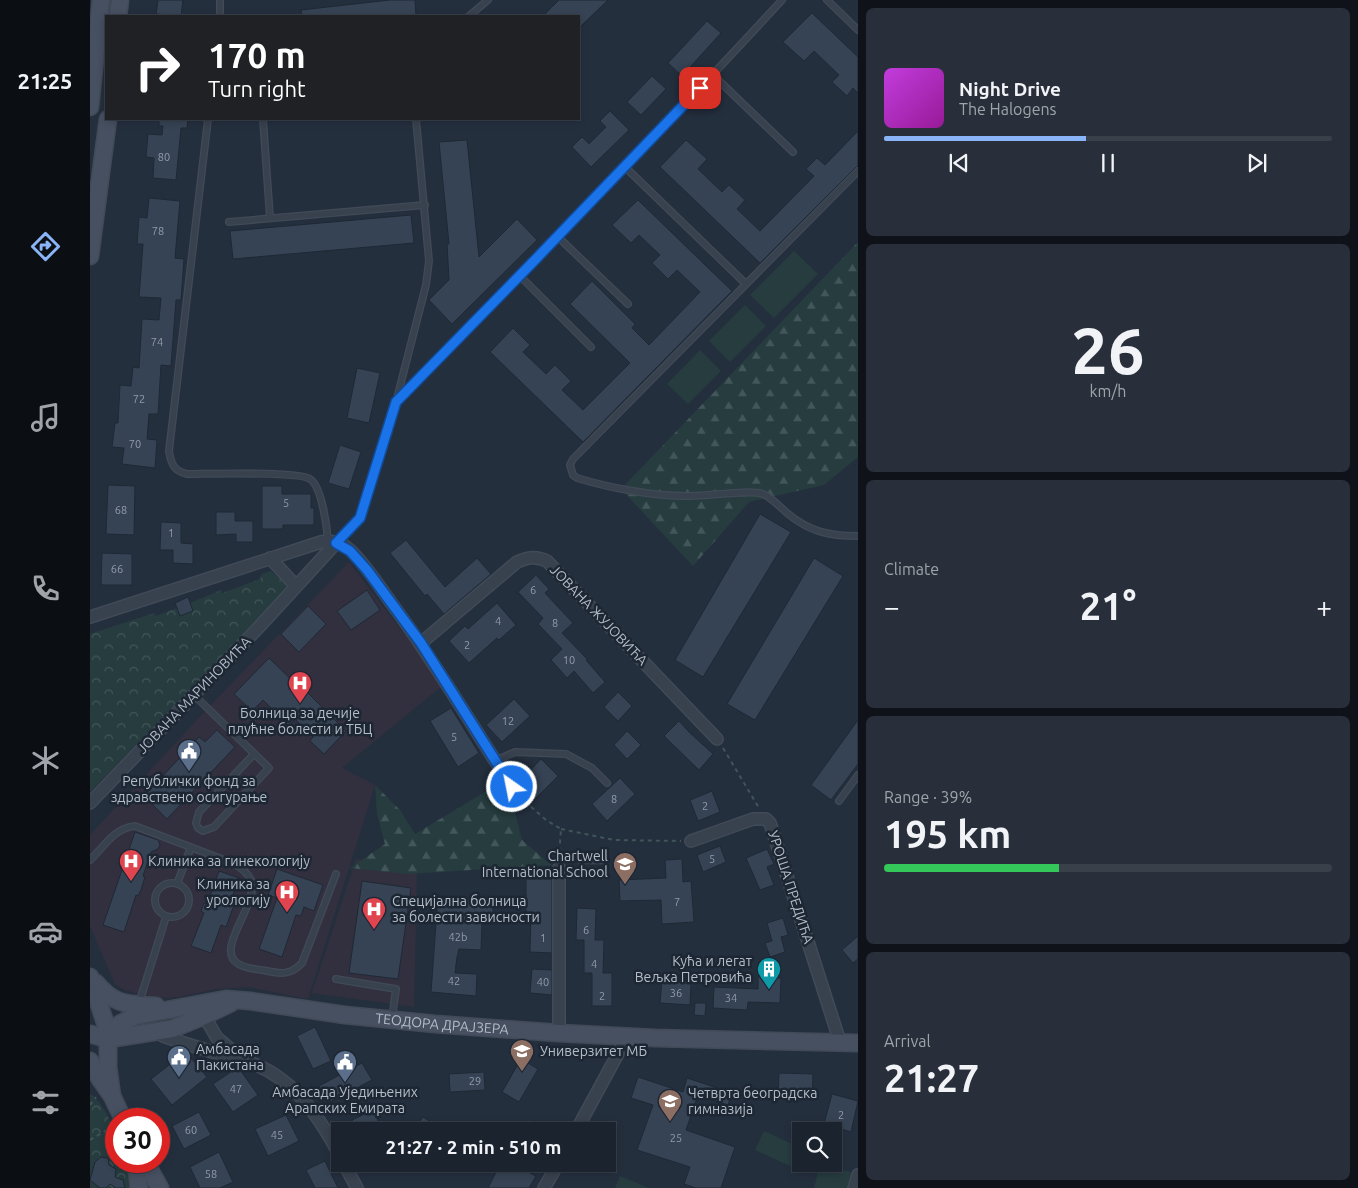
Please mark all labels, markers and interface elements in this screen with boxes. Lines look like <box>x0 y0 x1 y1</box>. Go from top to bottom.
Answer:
icon: right <box>125 35 190 100</box>
text: 170 m <box>208 35 306 75</box>
pin <box>679 67 721 109</box>
text: 21:25 <box>17 68 73 93</box>
icon: arrive <box>686 74 714 102</box>
text: Turn right <box>208 76 306 101</box>
text: Night Drive <box>959 78 1061 100</box>
text: The Halogens <box>959 100 1057 118</box>
icon: previous <box>945 149 973 177</box>
icon: pause <box>1094 149 1122 177</box>
icon: next <box>1243 149 1271 177</box>
house number: 80 <box>158 151 170 163</box>
house number: 78 <box>152 225 164 237</box>
icon: directions <box>28 229 63 264</box>
text: 26 <box>1071 313 1145 386</box>
house number: 74 <box>151 336 163 348</box>
text: km/h <box>1090 382 1126 400</box>
house number: 72 <box>133 393 145 405</box>
icon: music <box>28 400 63 435</box>
house number: 70 <box>129 438 141 450</box>
house number: 5 <box>283 497 289 509</box>
house number: 68 <box>115 504 127 516</box>
house number: 1 <box>168 527 174 539</box>
text: Climate <box>884 560 939 578</box>
street label: ЈОВАНА ЖУЈОВИЋА <box>547 562 651 668</box>
house number: 66 <box>111 563 123 575</box>
icon: phone <box>28 571 63 606</box>
house number: 6 <box>530 584 536 596</box>
text: 21° <box>1080 585 1136 627</box>
text: − <box>884 591 900 622</box>
text: + <box>1316 591 1332 622</box>
house number: 4 <box>495 615 501 627</box>
house number: 8 <box>552 617 558 629</box>
street label: ЈОВАНА МАРИНОВИЋА <box>134 633 254 757</box>
house number: 2 <box>464 639 470 651</box>
house number: 10 <box>563 654 575 666</box>
hospital icon: Болница за дечије плућне болести и ТБЦ <box>287 670 313 704</box>
place label: Болница за дечије плућне болести и ТБЦ <box>228 705 372 737</box>
house number: 12 <box>502 715 514 727</box>
house number: 5 <box>451 731 457 743</box>
public building icon: Републички фонд за здравствено осигурање <box>176 738 202 772</box>
icon: climate <box>28 743 63 778</box>
position arrow <box>485 760 537 812</box>
place label: Републички фонд за здравствено осигурање <box>111 773 267 805</box>
text: Range · 39% <box>884 788 972 806</box>
house number: 8 <box>611 793 617 805</box>
house number: 2 <box>702 800 708 812</box>
text: 195 km <box>884 813 1011 855</box>
street label: УРОША ПРЕДИЋА <box>765 828 817 946</box>
hospital icon: Клиника за гинекологију <box>118 848 144 882</box>
place label: Chartwell International School <box>482 848 608 880</box>
school or university icon: Chartwell International School <box>612 851 638 885</box>
place label: Клиника за гинекологију <box>148 853 310 869</box>
house number: 5 <box>709 853 715 865</box>
place label: Клиника за урологију <box>197 876 270 908</box>
hospital icon: Клиника за урологију <box>274 879 300 913</box>
place label: Специјална болница за болести зависности <box>392 893 540 925</box>
hospital icon: Специјална болница за болести зависности <box>361 896 387 930</box>
house number: 7 <box>674 896 680 908</box>
icon: car <box>28 914 63 949</box>
house number: 6 <box>583 924 589 936</box>
house number: 42b <box>449 931 467 943</box>
house number: 1 <box>540 932 546 944</box>
place label: Кућа и легат Вељка Петровића <box>635 953 752 985</box>
building icon: Кућа и легат Вељка Петровића <box>756 956 782 990</box>
house number: 4 <box>591 958 597 970</box>
house number: 42 <box>448 975 460 987</box>
house number: 40 <box>537 976 549 988</box>
house number: 36 <box>670 987 682 999</box>
house number: 2 <box>599 990 605 1002</box>
house number: 34 <box>725 992 737 1004</box>
street label: ТЕОДОРА ДРАЈЗЕРА <box>375 1010 509 1037</box>
text: Arrival <box>884 1032 931 1050</box>
school or university icon: Универзитет МБ <box>509 1038 535 1072</box>
place label: Амбасада Пакистана <box>196 1041 264 1073</box>
place label: Универзитет МБ <box>540 1043 647 1059</box>
public building icon: Амбасада Пакистана <box>166 1044 192 1078</box>
public building icon: Амбасада Уједињених Арапских Емирата <box>332 1049 358 1083</box>
text: 21:27 <box>884 1057 979 1099</box>
house number: 29 <box>469 1075 481 1087</box>
house number: 47 <box>230 1083 242 1095</box>
place label: Амбасада Уједињених Арапских Емирата <box>272 1084 418 1116</box>
icon: filters <box>28 1085 63 1120</box>
place label: Четврта београдска гимназија <box>688 1085 817 1117</box>
school or university icon: Четврта београдска гимназија <box>657 1088 683 1122</box>
speed limit sign: 30 <box>105 1108 170 1173</box>
house number: 2 <box>838 1109 844 1121</box>
map controls <box>792 1122 842 1172</box>
button: search <box>792 1122 842 1172</box>
house number: 60 <box>185 1124 197 1136</box>
house number: 45 <box>271 1129 283 1141</box>
house number: 25 <box>670 1132 682 1144</box>
text: 21:27 · 2 min · 510 m <box>386 1136 561 1158</box>
house number: 58 <box>205 1168 217 1180</box>

